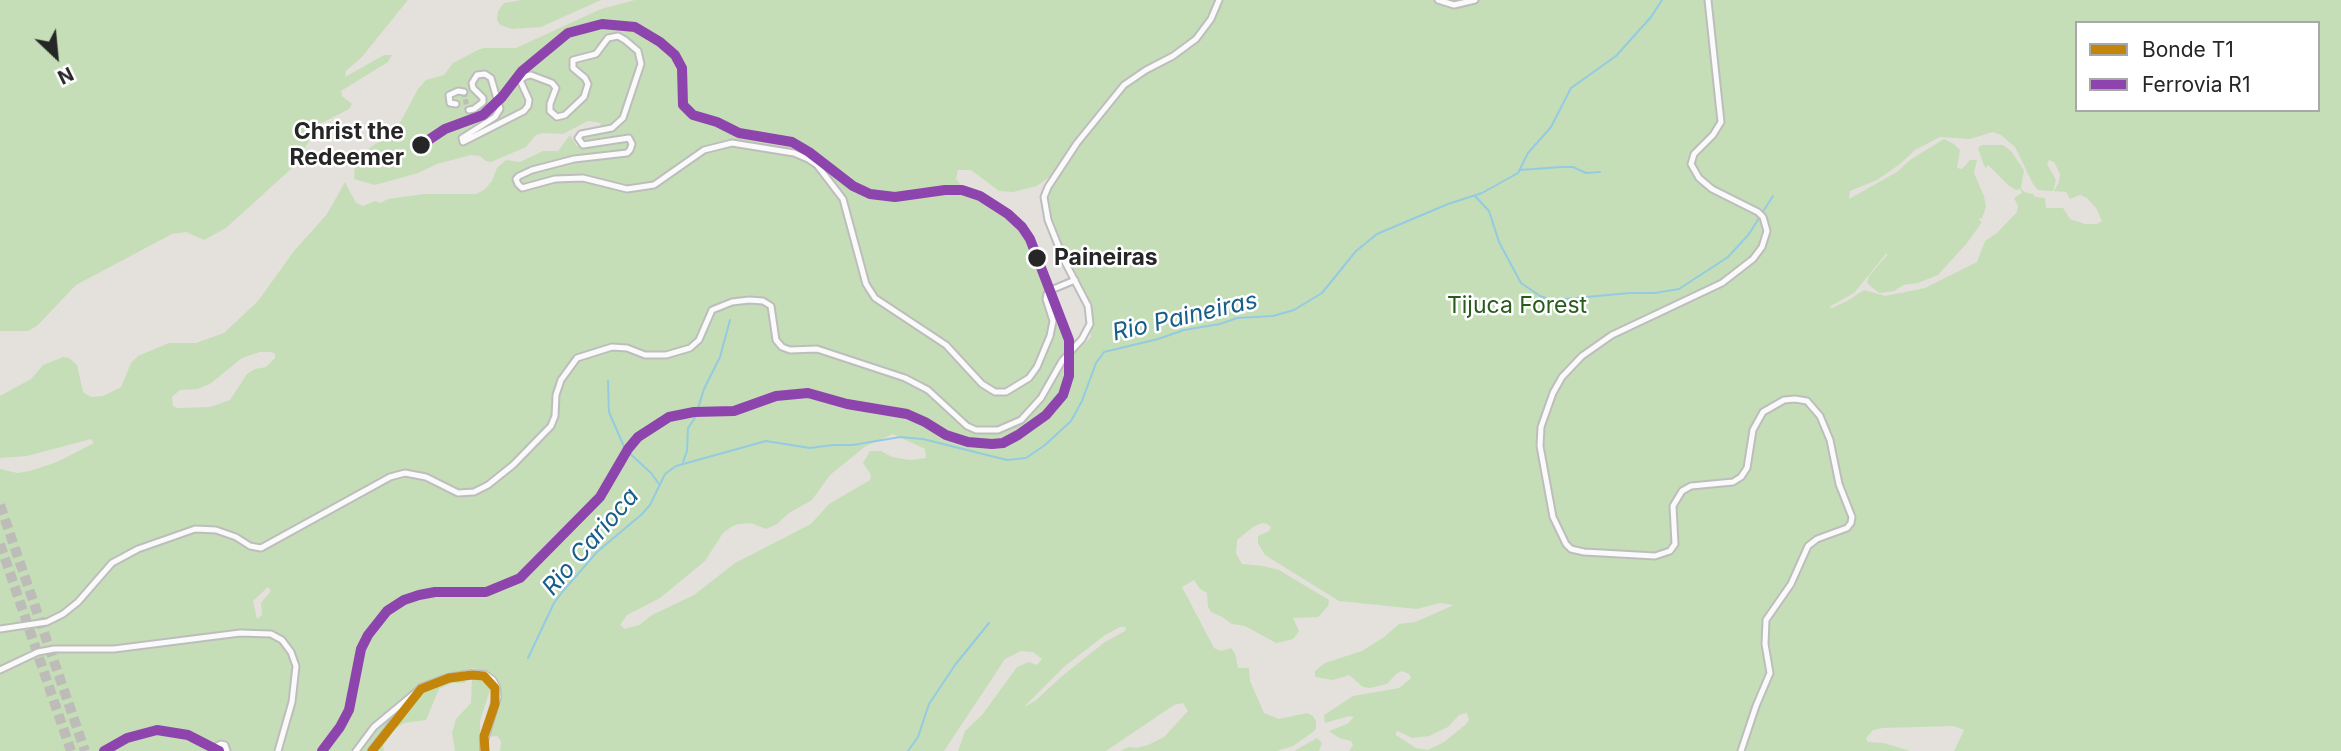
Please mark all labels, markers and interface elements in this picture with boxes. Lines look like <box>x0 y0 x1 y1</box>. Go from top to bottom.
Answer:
north arrow <box>21 21 91 91</box>
legend <box>2075 21 2320 112</box>
text: Bonde T1 <box>2142 37 2234 62</box>
text: N <box>54 62 77 89</box>
text: Ferrovia R1 <box>2142 72 2250 97</box>
place label: Christ the Redeemer <box>290 118 404 172</box>
marker: Christ the Redeemer <box>410 134 432 156</box>
place label: Paineiras <box>1054 244 1158 272</box>
marker: Paineiras <box>1026 247 1048 269</box>
water label: Rio Paineiras <box>1110 286 1260 348</box>
park label: Tijuca Forest <box>1447 292 1587 320</box>
water label: Rio Carioca <box>537 482 645 602</box>

